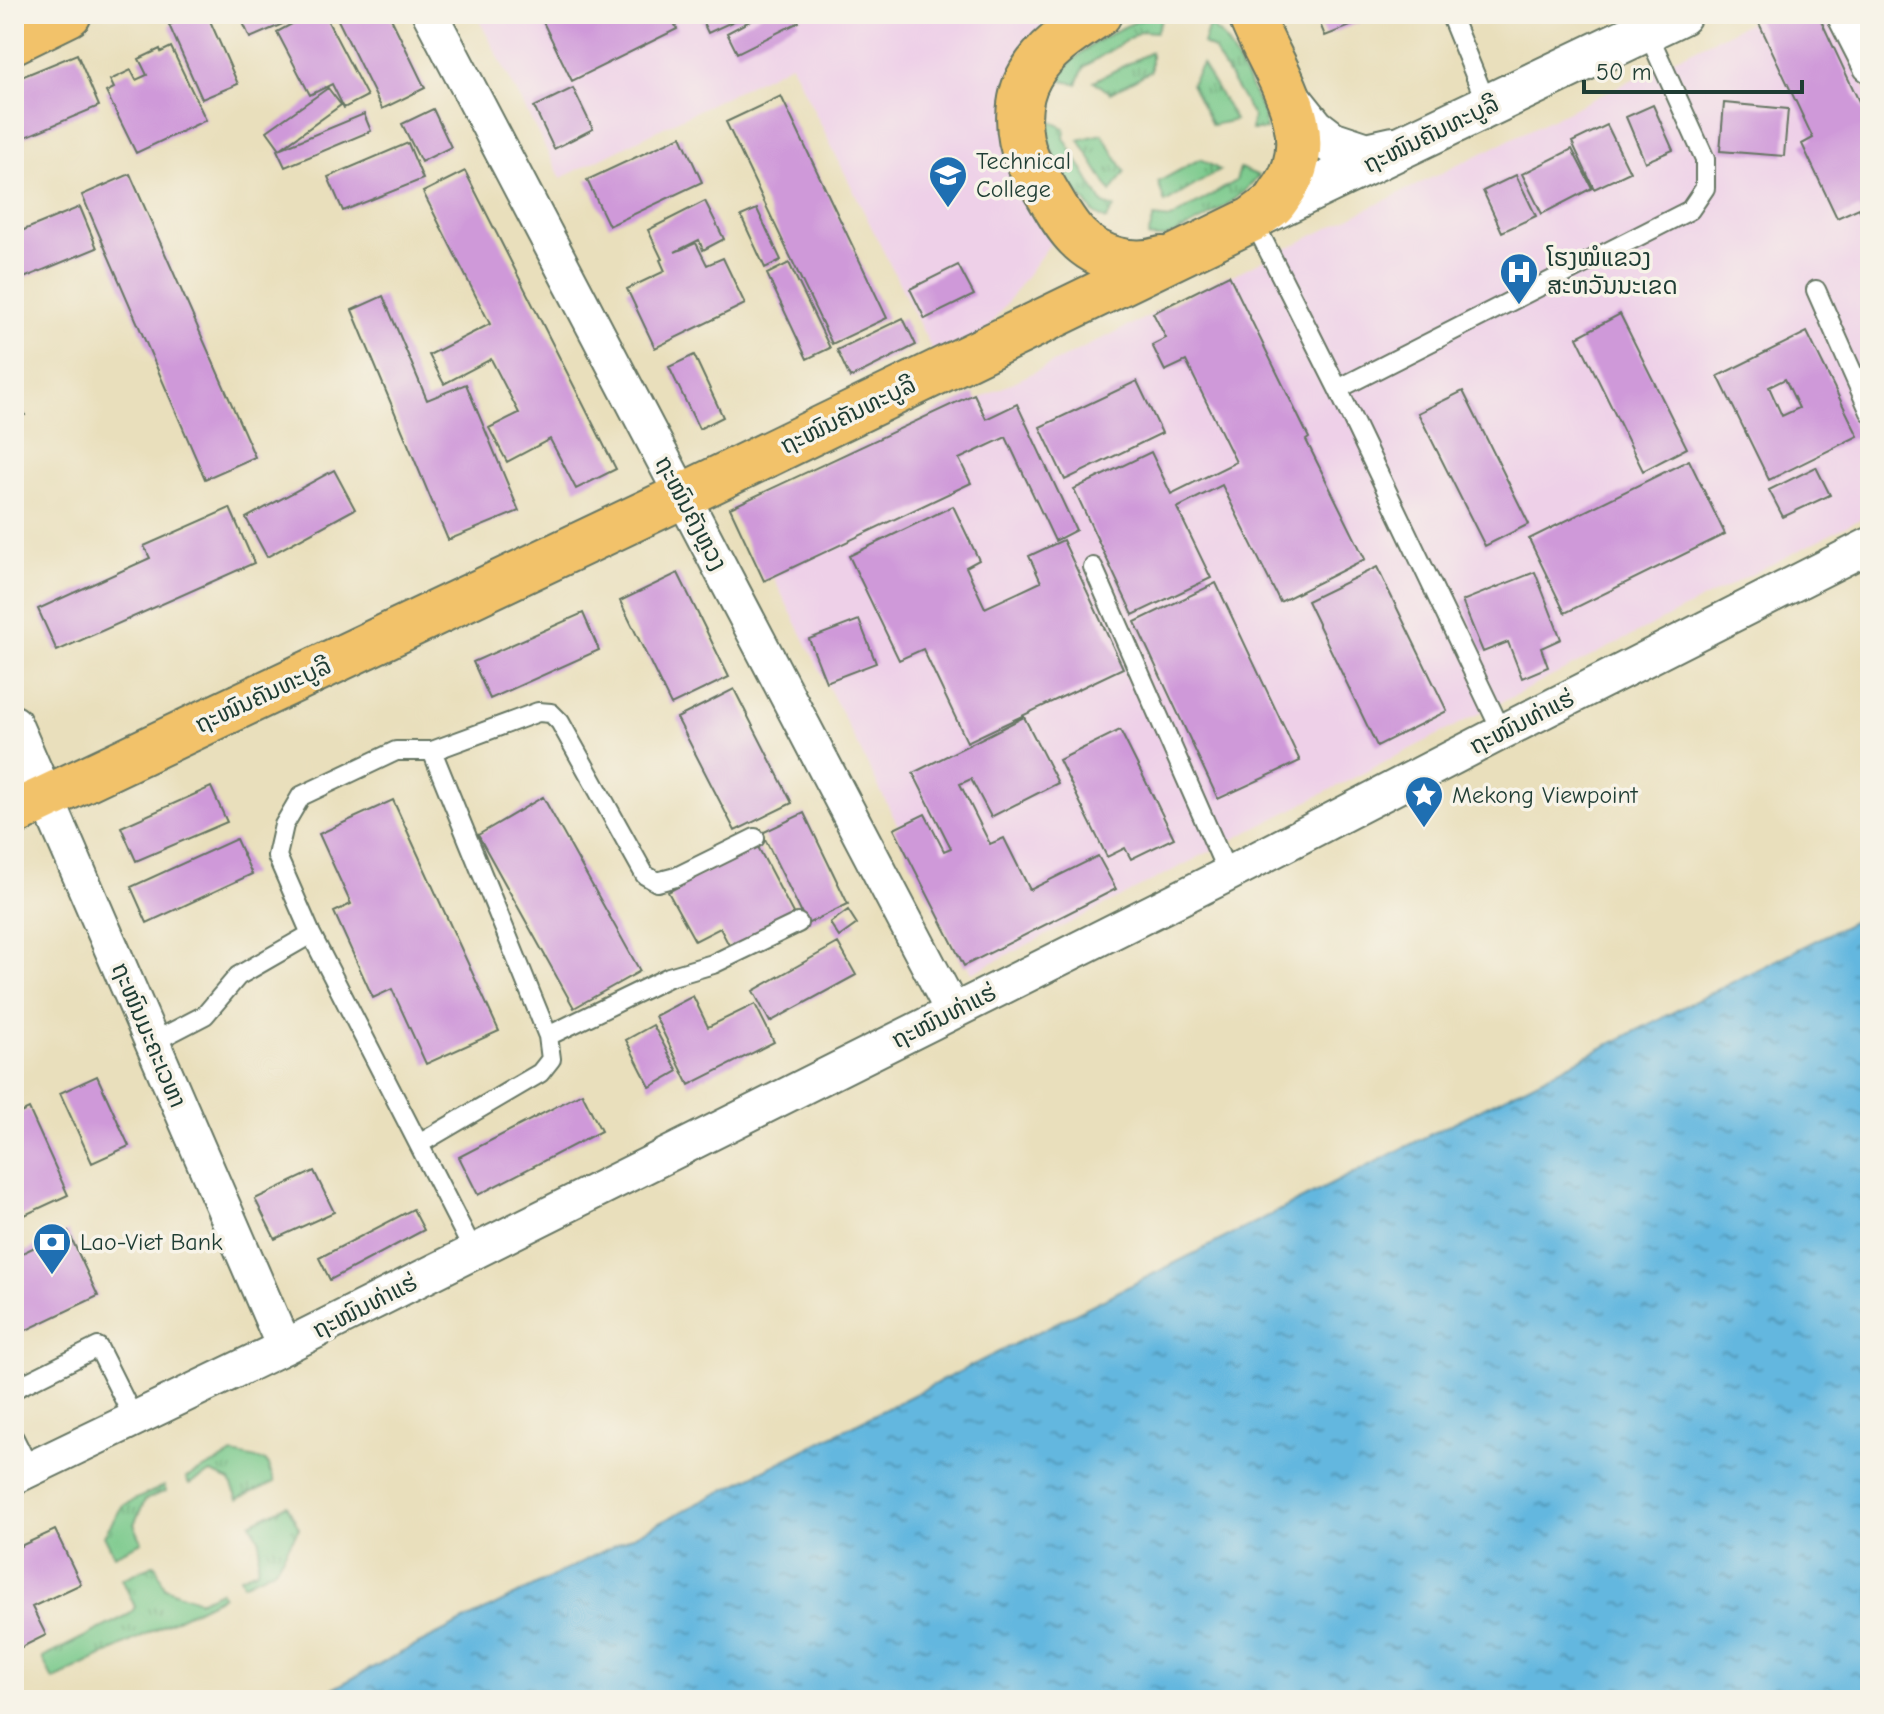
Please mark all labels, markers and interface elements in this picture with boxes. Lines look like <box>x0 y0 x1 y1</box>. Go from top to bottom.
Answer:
scale bar <box>1584 44 1802 94</box>
text: 50 m <box>1596 58 1652 86</box>
street label: ຖະໜົນຄັນທະບູລີ <box>1359 89 1504 180</box>
place label: Technical College <box>976 147 1071 203</box>
school or university icon: Technical College <box>927 154 969 209</box>
place label: ໂຮງໝໍແຂວງ ສະຫວັນນະເຂດ <box>1546 244 1678 300</box>
hospital icon: ໂຮງໝໍແຂວງ ສະຫວັນນະເຂດ <box>1498 251 1540 306</box>
street label: ຖະໜົນຄັນທະບູລີ <box>776 370 921 461</box>
street label: ຖະໜົນຄັງຫຼວງ <box>649 451 733 575</box>
street label: ຖະໜົນຄັນທະບູລີ <box>190 651 336 740</box>
street label: ຖະໜົນທ່າແຮ່ <box>1465 684 1579 760</box>
place icon: Mekong Viewpoint <box>1403 774 1445 829</box>
place label: Mekong Viewpoint <box>1452 781 1639 809</box>
street label: ຖະໜົນມະຄະເວຫາ <box>106 958 192 1112</box>
street label: ຖະໜົນທ່າແຮ່ <box>887 978 1001 1054</box>
bank icon: Lao-Viet Bank <box>31 1221 73 1276</box>
place label: Lao-Viet Bank <box>80 1228 223 1256</box>
street label: ຖະໜົນທ່າແຮ່ <box>308 1268 422 1344</box>

